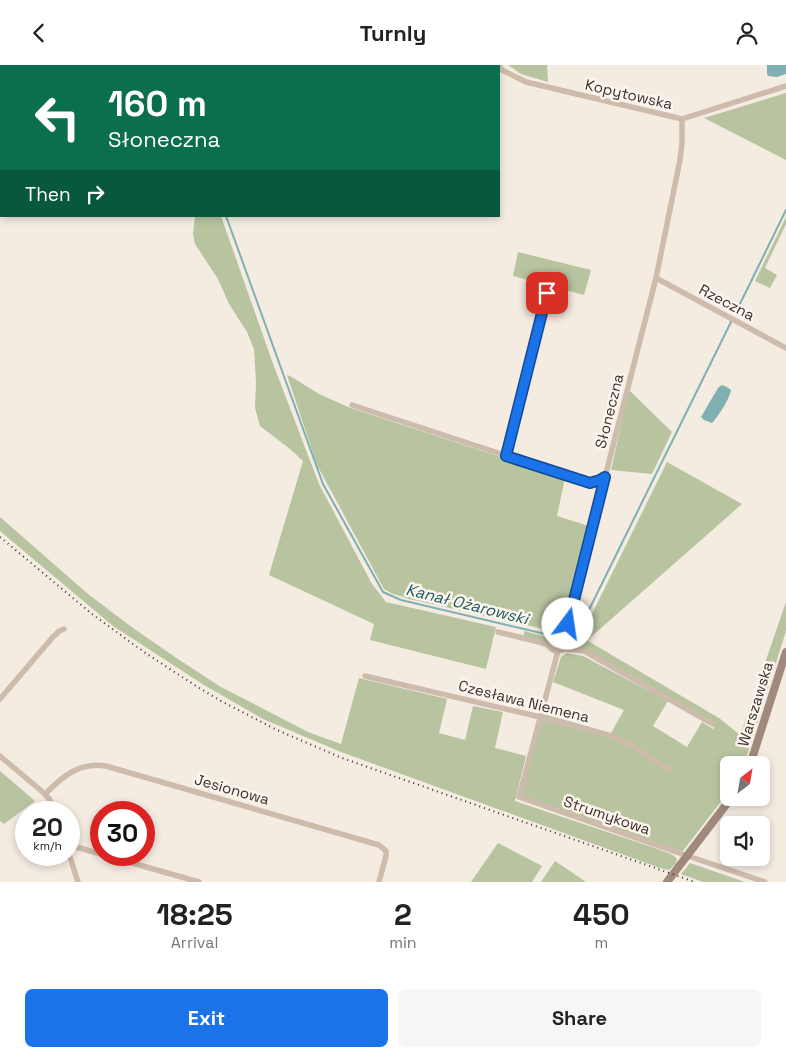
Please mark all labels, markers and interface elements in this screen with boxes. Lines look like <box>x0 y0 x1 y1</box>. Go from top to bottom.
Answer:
icon: back <box>25 19 53 47</box>
text: Turnly <box>360 19 426 47</box>
icon: person <box>733 19 761 47</box>
street label: Kopytowska <box>583 75 675 113</box>
text: 160 m <box>108 82 207 126</box>
icon: left <box>25 85 90 150</box>
text: Słoneczna <box>108 125 220 153</box>
icon: right <box>81 180 109 208</box>
text: Then <box>25 182 71 207</box>
pin <box>526 272 568 314</box>
icon: arrive <box>533 279 561 307</box>
street label: Rzeczna <box>696 279 758 325</box>
street label: Słoneczna <box>591 371 628 450</box>
water label: Kanał Ożarowski <box>404 579 532 630</box>
position arrow <box>541 597 593 649</box>
street label: Warszawska <box>733 659 777 749</box>
street label: Czesława Niemena <box>456 676 592 727</box>
north arrow <box>720 756 770 806</box>
map controls <box>720 756 770 866</box>
street label: Jesionowa <box>192 769 272 809</box>
street label: Strumykowa <box>561 791 653 839</box>
speed limit sign: 30 <box>90 801 155 866</box>
text: 20 <box>32 811 63 843</box>
button: sound <box>720 816 770 866</box>
text: km/h <box>33 838 62 854</box>
text: 18:25 <box>156 895 233 934</box>
text: 2 <box>394 895 412 934</box>
text: 450 <box>573 895 630 934</box>
text: Arrival <box>171 932 218 953</box>
text: min <box>389 932 417 953</box>
text: m <box>594 932 608 953</box>
button: Exit <box>25 989 388 1047</box>
button: Share <box>398 989 761 1047</box>

